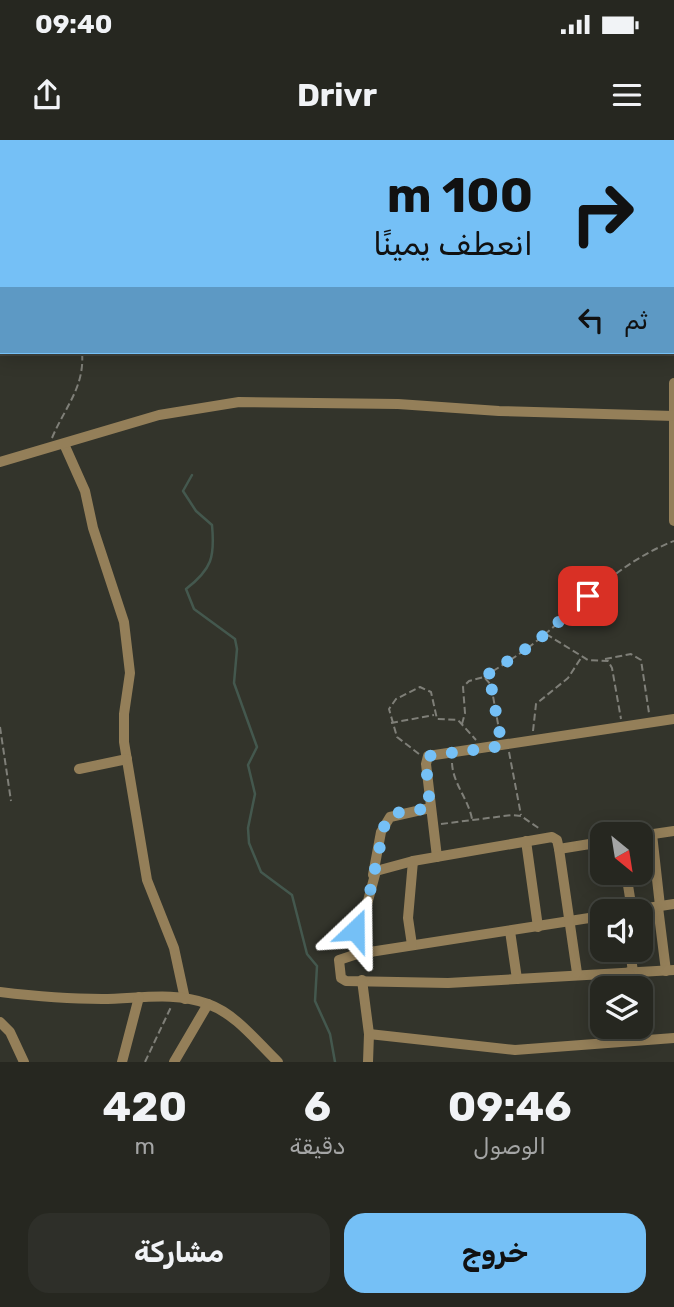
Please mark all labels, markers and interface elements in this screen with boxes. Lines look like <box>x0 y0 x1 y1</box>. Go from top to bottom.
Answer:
text: 09:40 <box>35 9 112 40</box>
icon: share <box>28 76 66 114</box>
text: Drivr <box>297 76 377 114</box>
icon: menu <box>608 76 646 114</box>
text: 100 m <box>387 166 533 224</box>
icon: right <box>557 168 648 259</box>
text: انعطف يمينًا <box>373 225 533 263</box>
icon: left <box>572 301 610 339</box>
text: ثم <box>624 305 648 336</box>
pin <box>558 566 618 626</box>
icon: arrive <box>569 577 607 615</box>
north arrow <box>590 822 653 886</box>
map controls <box>590 822 653 1039</box>
position arrow <box>318 893 392 967</box>
button: sound <box>590 899 653 962</box>
button: layers <box>590 976 653 1039</box>
text: 420 <box>103 1082 187 1132</box>
text: 6 <box>304 1082 331 1132</box>
text: 09:46 <box>448 1082 571 1132</box>
text: m <box>135 1132 155 1160</box>
text: دقيقة <box>290 1132 345 1160</box>
text: الوصول <box>473 1132 546 1160</box>
button: مشاركة <box>28 1213 330 1293</box>
button: خروج <box>344 1213 646 1293</box>

